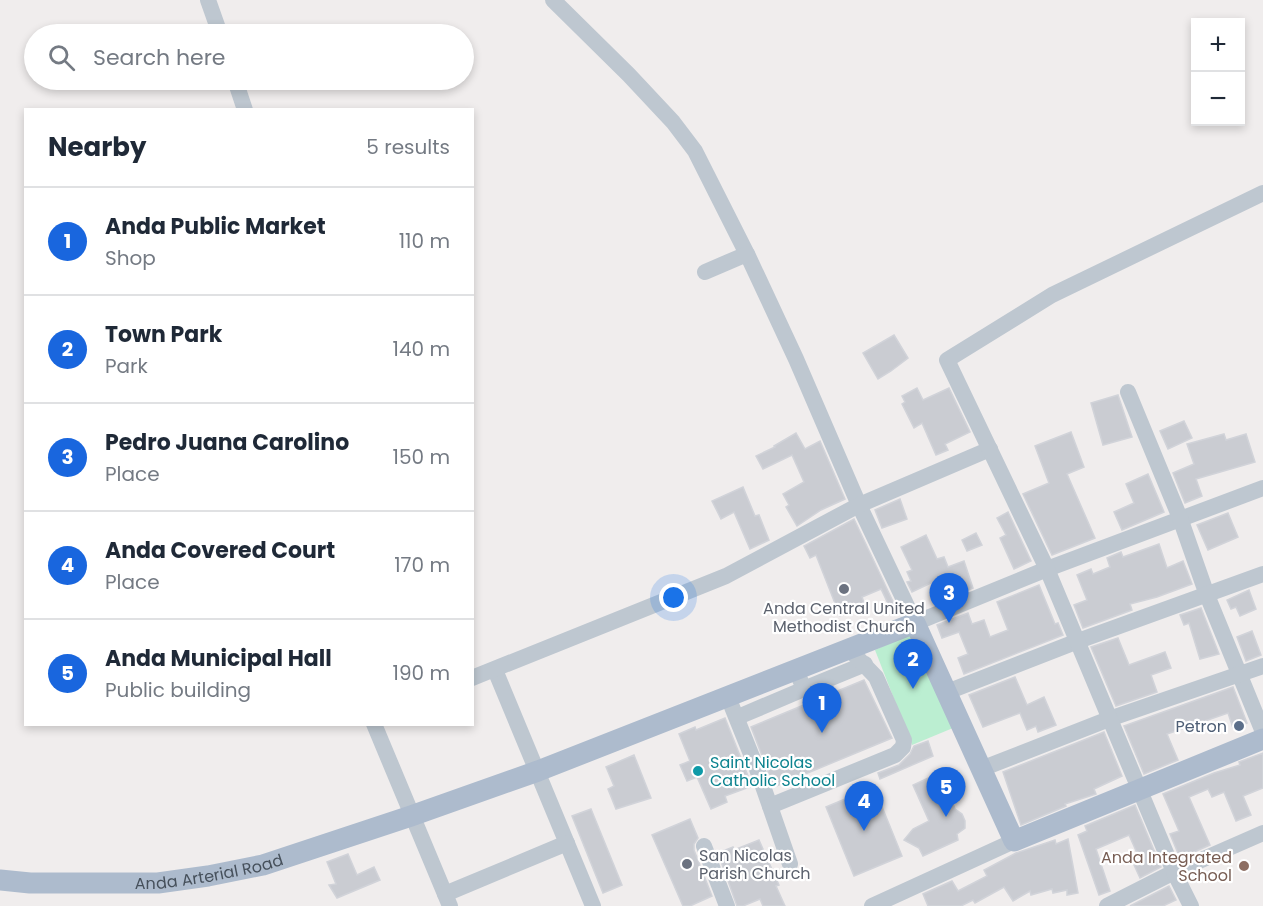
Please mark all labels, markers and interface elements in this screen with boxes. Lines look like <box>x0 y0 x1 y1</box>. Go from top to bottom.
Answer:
map controls <box>1191 18 1245 126</box>
button: + <box>1191 18 1245 72</box>
search box <box>24 24 474 90</box>
icon: search <box>45 41 78 74</box>
text: Search here <box>93 42 226 73</box>
button: − <box>1191 72 1245 126</box>
text: Nearby <box>48 129 146 165</box>
text: 5 results <box>366 133 450 161</box>
text: Anda Public Market <box>105 211 326 242</box>
text: 1 <box>64 227 71 255</box>
text: 110 m <box>399 227 450 255</box>
text: Shop <box>105 244 156 272</box>
text: Town Park <box>105 319 222 350</box>
text: 2 <box>62 335 73 363</box>
text: 140 m <box>393 335 450 363</box>
text: Park <box>105 352 148 380</box>
text: Pedro Juana Carolino <box>105 427 349 458</box>
text: 3 <box>61 443 74 471</box>
text: 150 m <box>393 443 450 471</box>
text: Place <box>105 460 160 488</box>
text: Anda Covered Court <box>105 535 335 566</box>
text: 4 <box>61 551 74 579</box>
text: 170 m <box>394 551 450 579</box>
text: Place <box>105 568 160 596</box>
pin: 3 <box>930 574 968 623</box>
marker: Anda Central United Methodist Church <box>837 582 851 596</box>
your location <box>659 583 688 612</box>
place label: Anda Central United Methodist Church <box>763 597 925 638</box>
pin: 2 <box>894 640 932 689</box>
text: Anda Municipal Hall <box>105 643 332 674</box>
text: 5 <box>61 659 74 687</box>
text: 190 m <box>393 659 450 687</box>
text: Public building <box>105 676 251 704</box>
pin: 1 <box>802 684 842 733</box>
place label: Petron <box>1176 715 1227 738</box>
marker: Petron <box>1232 719 1246 733</box>
place label: Saint Nicolas Catholic School <box>710 751 835 792</box>
marker: Saint Nicolas Catholic School <box>691 764 705 778</box>
pin: 5 <box>926 768 966 817</box>
pin: 4 <box>844 782 884 831</box>
place label: San Nicolas Parish Church <box>699 844 811 885</box>
place label: Anda Integrated School <box>1101 846 1232 887</box>
street label: Anda Arterial Road <box>135 848 286 895</box>
marker: San Nicolas Parish Church <box>680 857 694 871</box>
marker: Anda Integrated School <box>1237 859 1251 873</box>

